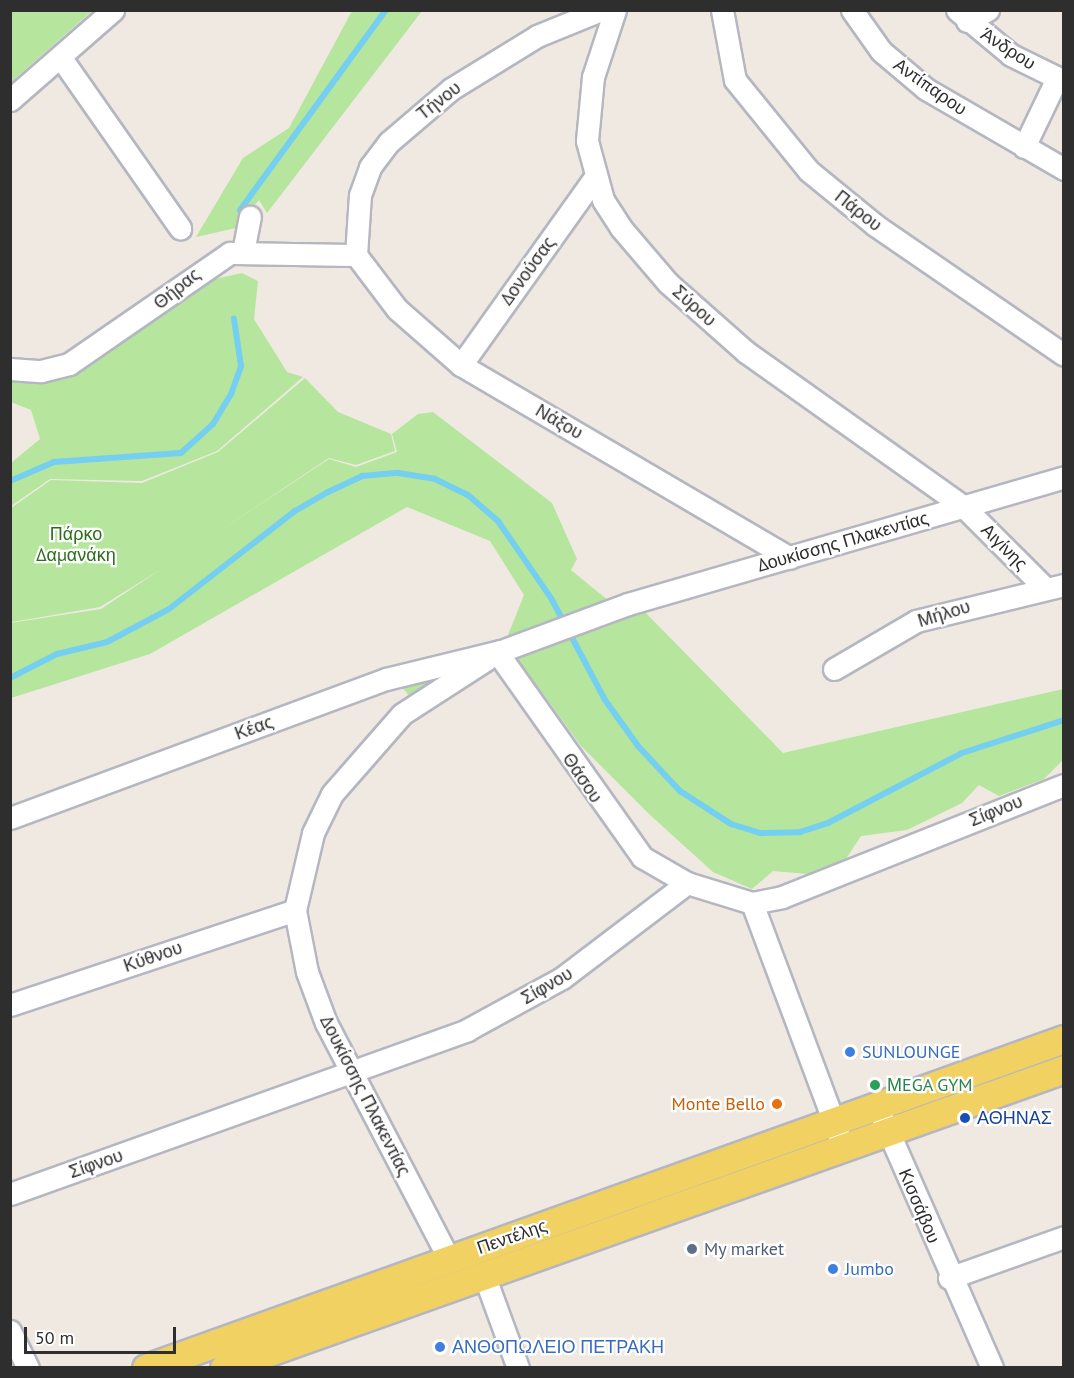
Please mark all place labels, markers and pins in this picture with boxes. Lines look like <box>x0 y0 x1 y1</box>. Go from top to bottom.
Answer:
place label: SUNLOUNGE <box>862 1041 960 1063</box>
marker: SUNLOUNGE <box>843 1045 857 1059</box>
place label: ΜEGA GYM <box>887 1074 973 1096</box>
marker: ΜEGA GYM <box>868 1078 882 1092</box>
place label: Monte Bello <box>672 1093 765 1115</box>
marker: Monte Bello <box>770 1097 784 1111</box>
place label: ΑΘΗΝΑΣ <box>977 1107 1052 1129</box>
marker: ΑΘΗΝΑΣ <box>958 1111 972 1125</box>
place label: My market <box>704 1238 785 1260</box>
marker: My market <box>685 1242 699 1256</box>
place label: Jumbo <box>845 1258 894 1280</box>
marker: Jumbo <box>826 1262 840 1276</box>
place label: ΑΝΘΟΠΩΛΕΙΟ ΠΕΤΡΑΚΗ <box>452 1336 664 1358</box>
marker: ΑΝΘΟΠΩΛΕΙΟ ΠΕΤΡΑΚΗ <box>433 1340 447 1354</box>

